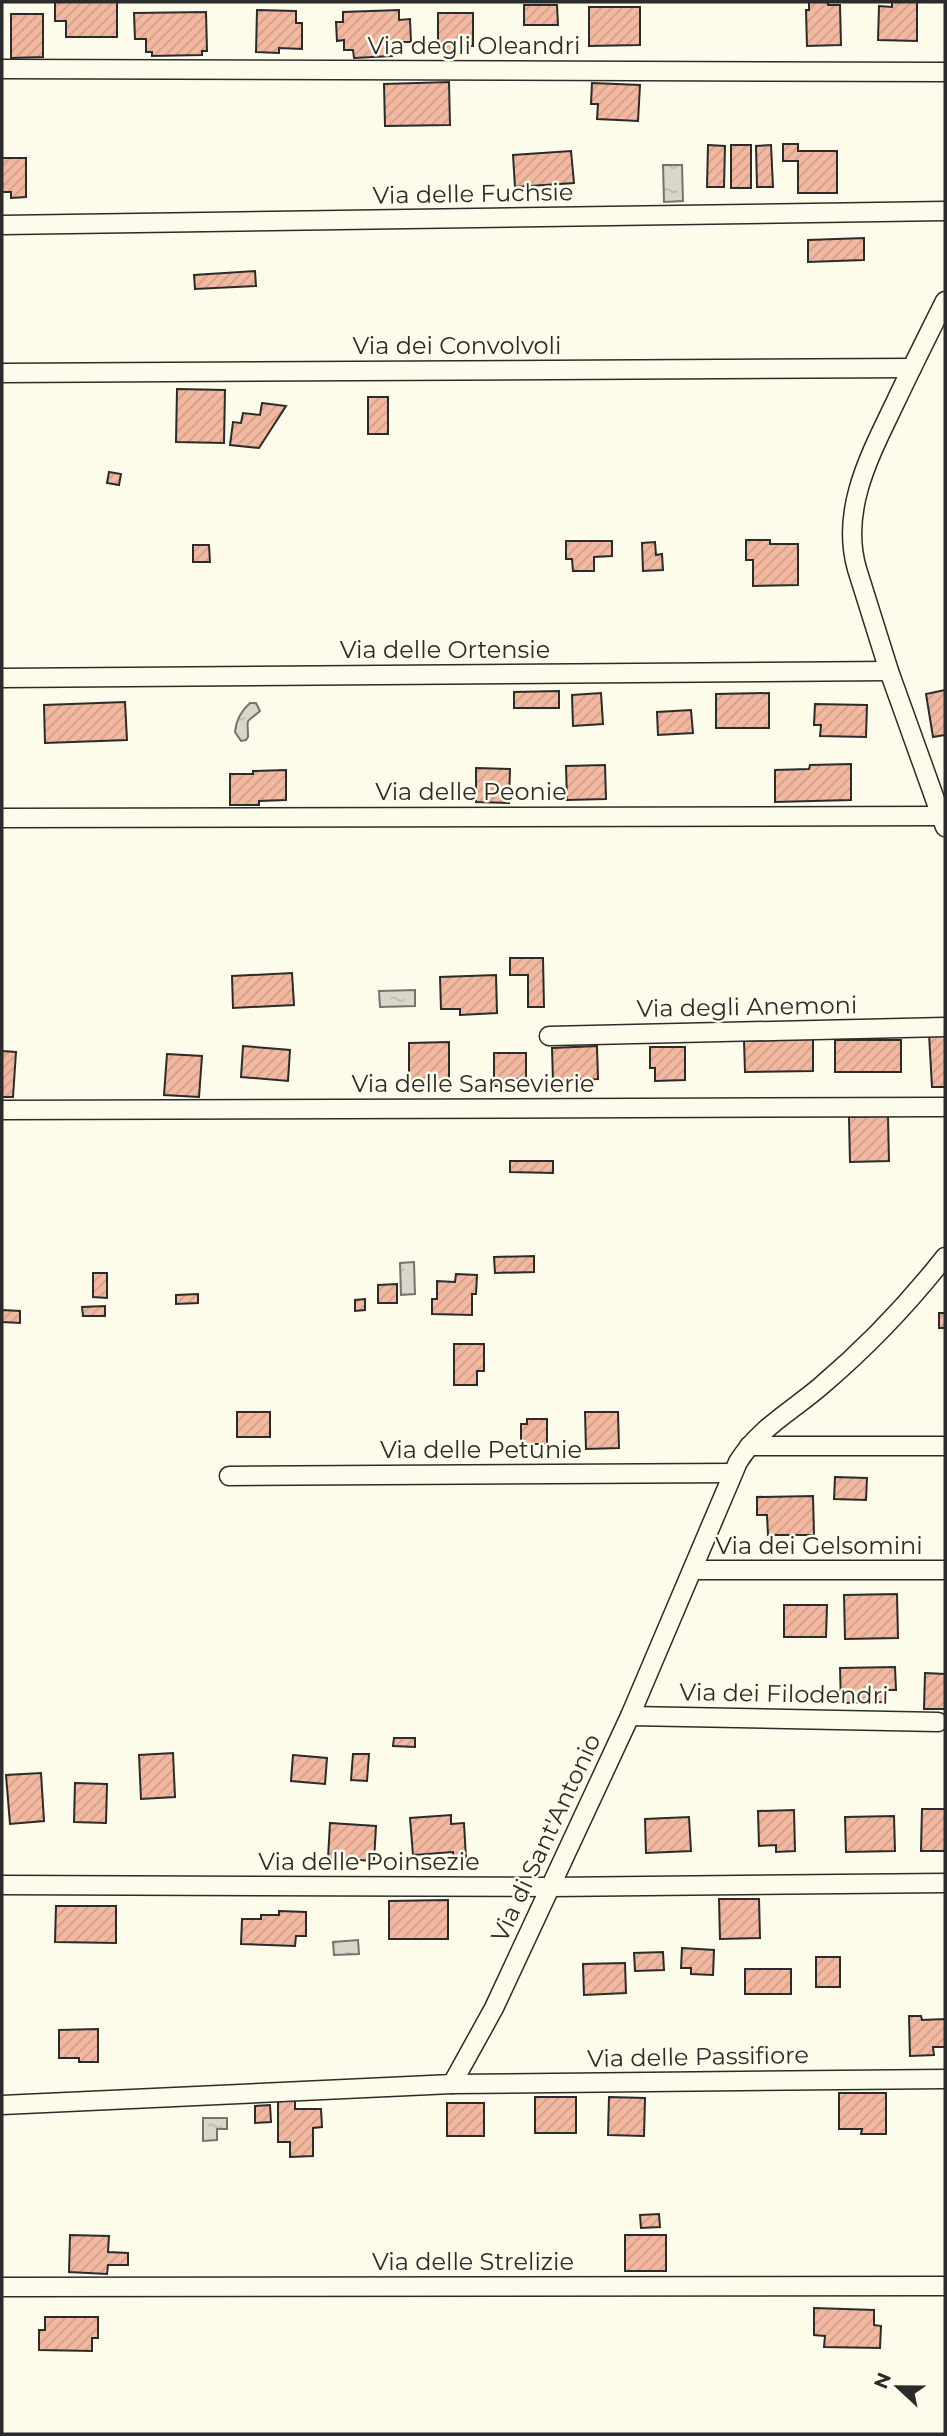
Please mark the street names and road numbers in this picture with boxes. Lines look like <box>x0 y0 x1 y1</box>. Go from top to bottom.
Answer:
street label: Via degli Oleandri <box>368 31 580 60</box>
street label: Via delle Fuchsie <box>372 177 574 210</box>
street label: Via dei Convolvoli <box>352 331 562 360</box>
street label: Via delle Ortensie <box>340 635 550 664</box>
street label: Via delle Peonie <box>375 777 567 806</box>
street label: Via degli Anemoni <box>636 990 858 1023</box>
street label: Via delle Sansevierie <box>351 1069 595 1098</box>
street label: Via delle Petunie <box>380 1435 582 1464</box>
street label: Via dei Gelsomini <box>715 1531 923 1560</box>
street label: Via dei Filodendri <box>679 1677 889 1710</box>
street label: Via di Sant'Antonio <box>485 1729 607 1947</box>
street label: Via delle Poinsezie <box>258 1847 480 1876</box>
street label: Via delle Passifiore <box>587 2040 809 2073</box>
street label: Via delle Strelizie <box>372 2247 574 2276</box>

